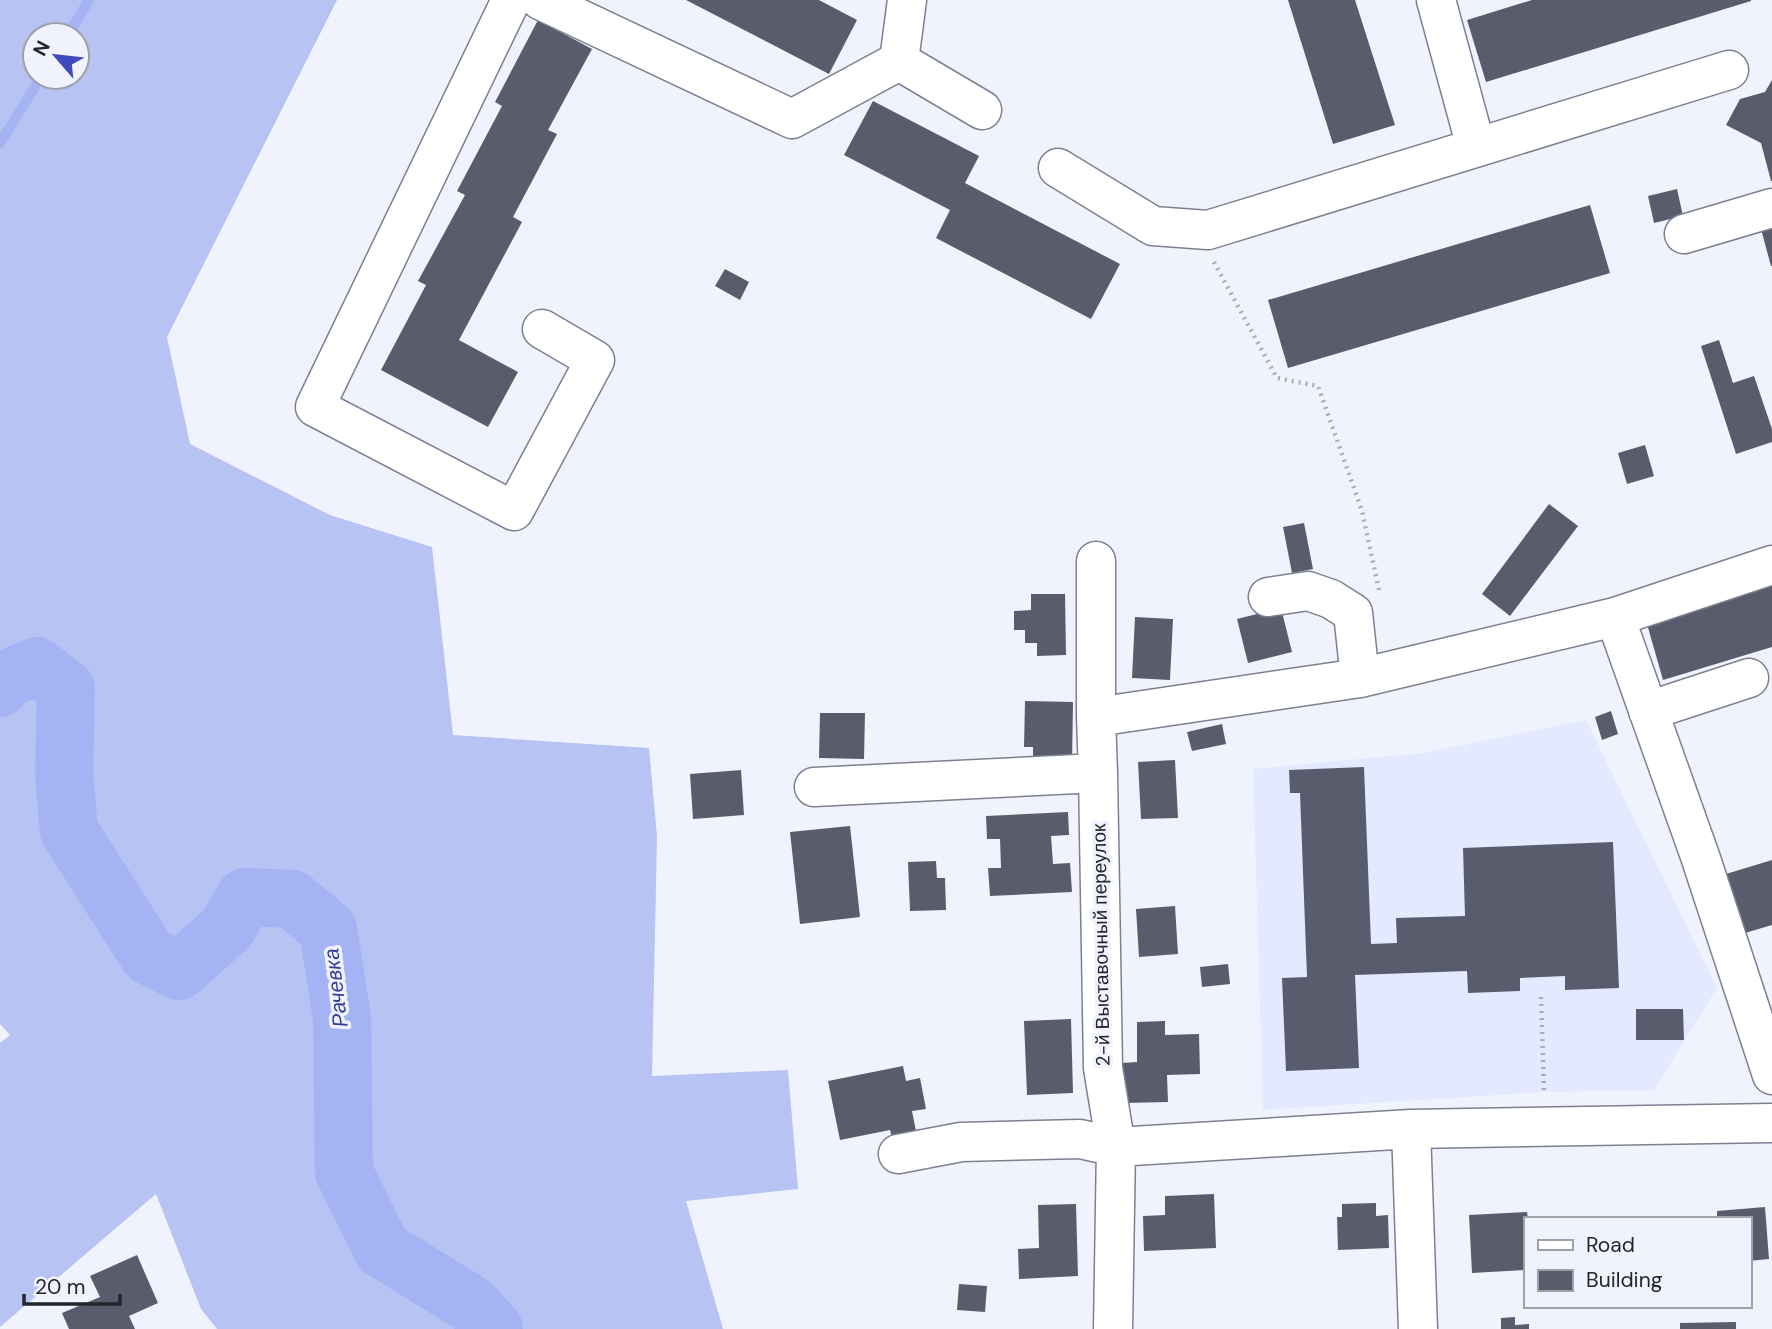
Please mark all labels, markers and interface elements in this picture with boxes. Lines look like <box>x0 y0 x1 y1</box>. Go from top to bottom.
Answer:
north arrow <box>21 21 91 91</box>
text: N <box>27 36 56 60</box>
street label: 2-й Выставочный переулок <box>1086 823 1116 1066</box>
water label: Рачевка <box>317 947 355 1029</box>
legend <box>1524 1217 1751 1308</box>
text: Road <box>1586 1231 1635 1259</box>
scale bar <box>24 1262 121 1306</box>
text: Building <box>1586 1266 1663 1294</box>
text: 20 m <box>35 1273 86 1301</box>

